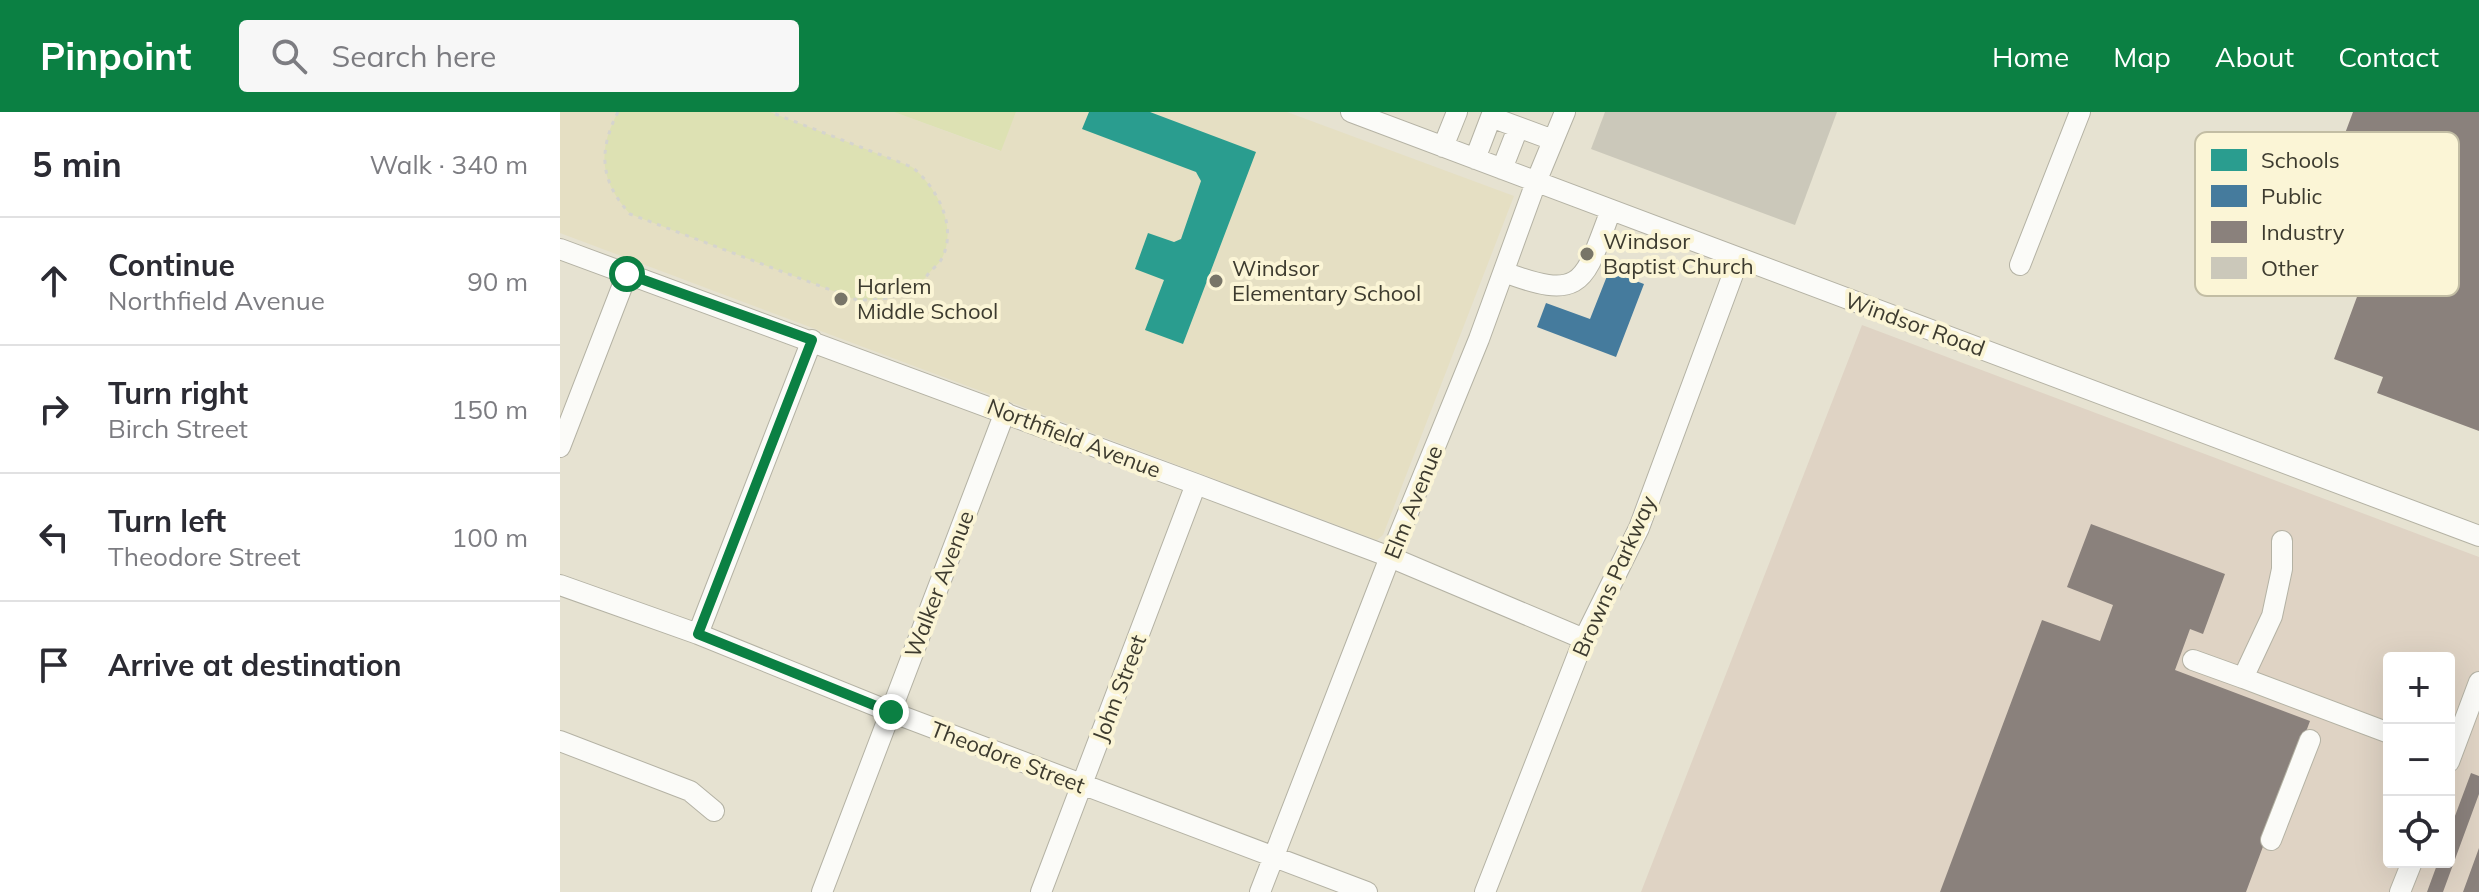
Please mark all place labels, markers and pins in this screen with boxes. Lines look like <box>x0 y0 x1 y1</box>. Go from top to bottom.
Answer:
place label: Windsor Baptist Church <box>1603 227 1754 280</box>
marker: Windsor Baptist Church <box>1578 245 1596 263</box>
place label: Windsor Elementary School <box>1232 254 1421 307</box>
place label: Harlem Middle School <box>857 272 998 325</box>
marker: Windsor Elementary School <box>1207 272 1225 290</box>
marker: Harlem Middle School <box>832 290 850 308</box>

